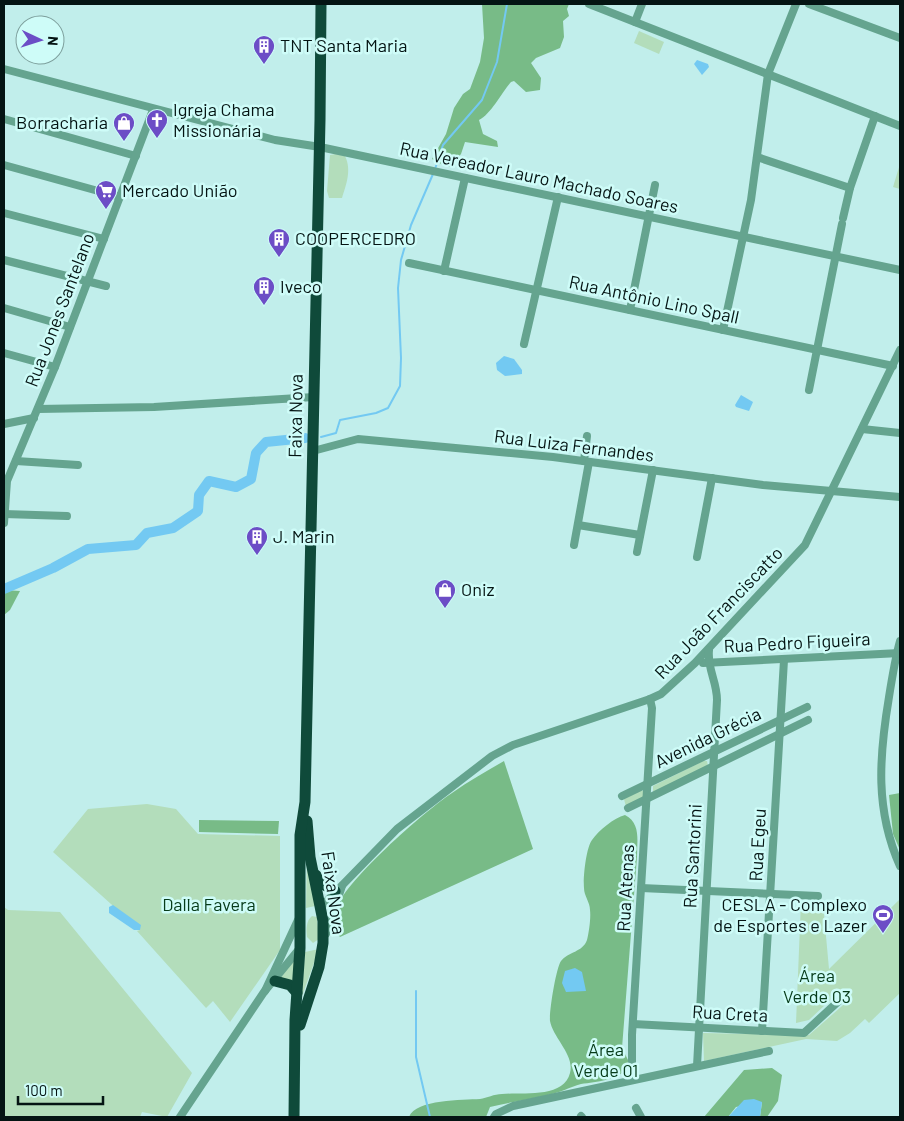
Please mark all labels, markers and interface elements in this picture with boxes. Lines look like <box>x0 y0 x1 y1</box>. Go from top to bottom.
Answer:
north arrow <box>15 15 65 65</box>
building icon: TNT Santa Maria <box>252 34 276 65</box>
place label: TNT Santa Maria <box>280 34 407 56</box>
text: N <box>45 36 62 46</box>
place label: Igreja Chama Missionária <box>173 98 274 141</box>
church icon: Igreja Chama Missionária <box>145 108 169 139</box>
place label: Borracharia <box>16 111 108 133</box>
shop icon: Borracharia <box>112 111 136 142</box>
street label: Rua Vereador Lauro Machado Soares <box>398 137 681 217</box>
supermarket icon: Mercado União <box>94 179 118 210</box>
place label: Mercado União <box>122 179 238 201</box>
building icon: COOPERCEDRO <box>267 227 291 258</box>
place label: COOPERCEDRO <box>295 227 416 249</box>
street label: Rua Jones Santelano <box>20 230 99 390</box>
street label: Rua Antônio Lino Spall <box>567 270 741 328</box>
building icon: Iveco <box>252 275 276 306</box>
place label: Iveco <box>280 275 322 297</box>
street label: Faixa Nova <box>283 374 307 458</box>
street label: Rua Luiza Fernandes <box>493 424 655 466</box>
building icon: J. Marin <box>245 525 269 556</box>
place label: J. Marin <box>273 525 335 547</box>
street label: Rua João Franciscatto <box>650 542 787 683</box>
shop icon: Oniz <box>433 578 457 609</box>
place label: Oniz <box>461 578 495 600</box>
street label: Rua Pedro Figueira <box>723 627 871 657</box>
street label: Avenida Grécia <box>651 702 764 772</box>
street label: Rua Santorini <box>678 803 706 909</box>
street label: Rua Egeu <box>744 808 770 882</box>
street label: Rua Atenas <box>612 844 638 932</box>
street label: Faixa Nova <box>317 850 351 936</box>
park label: Dalla Favera <box>162 893 256 915</box>
place label: CESLA - Complexo de Esportes e Lazer <box>713 893 867 936</box>
sports icon: CESLA - Complexo de Esportes e Lazer <box>871 903 895 934</box>
park label: Área Verde 03 <box>783 964 851 1007</box>
street label: Rua Creta <box>691 1000 769 1026</box>
park label: Área Verde 01 <box>574 1038 638 1081</box>
scale bar <box>18 1074 102 1106</box>
text: 100 m <box>25 1081 63 1099</box>

